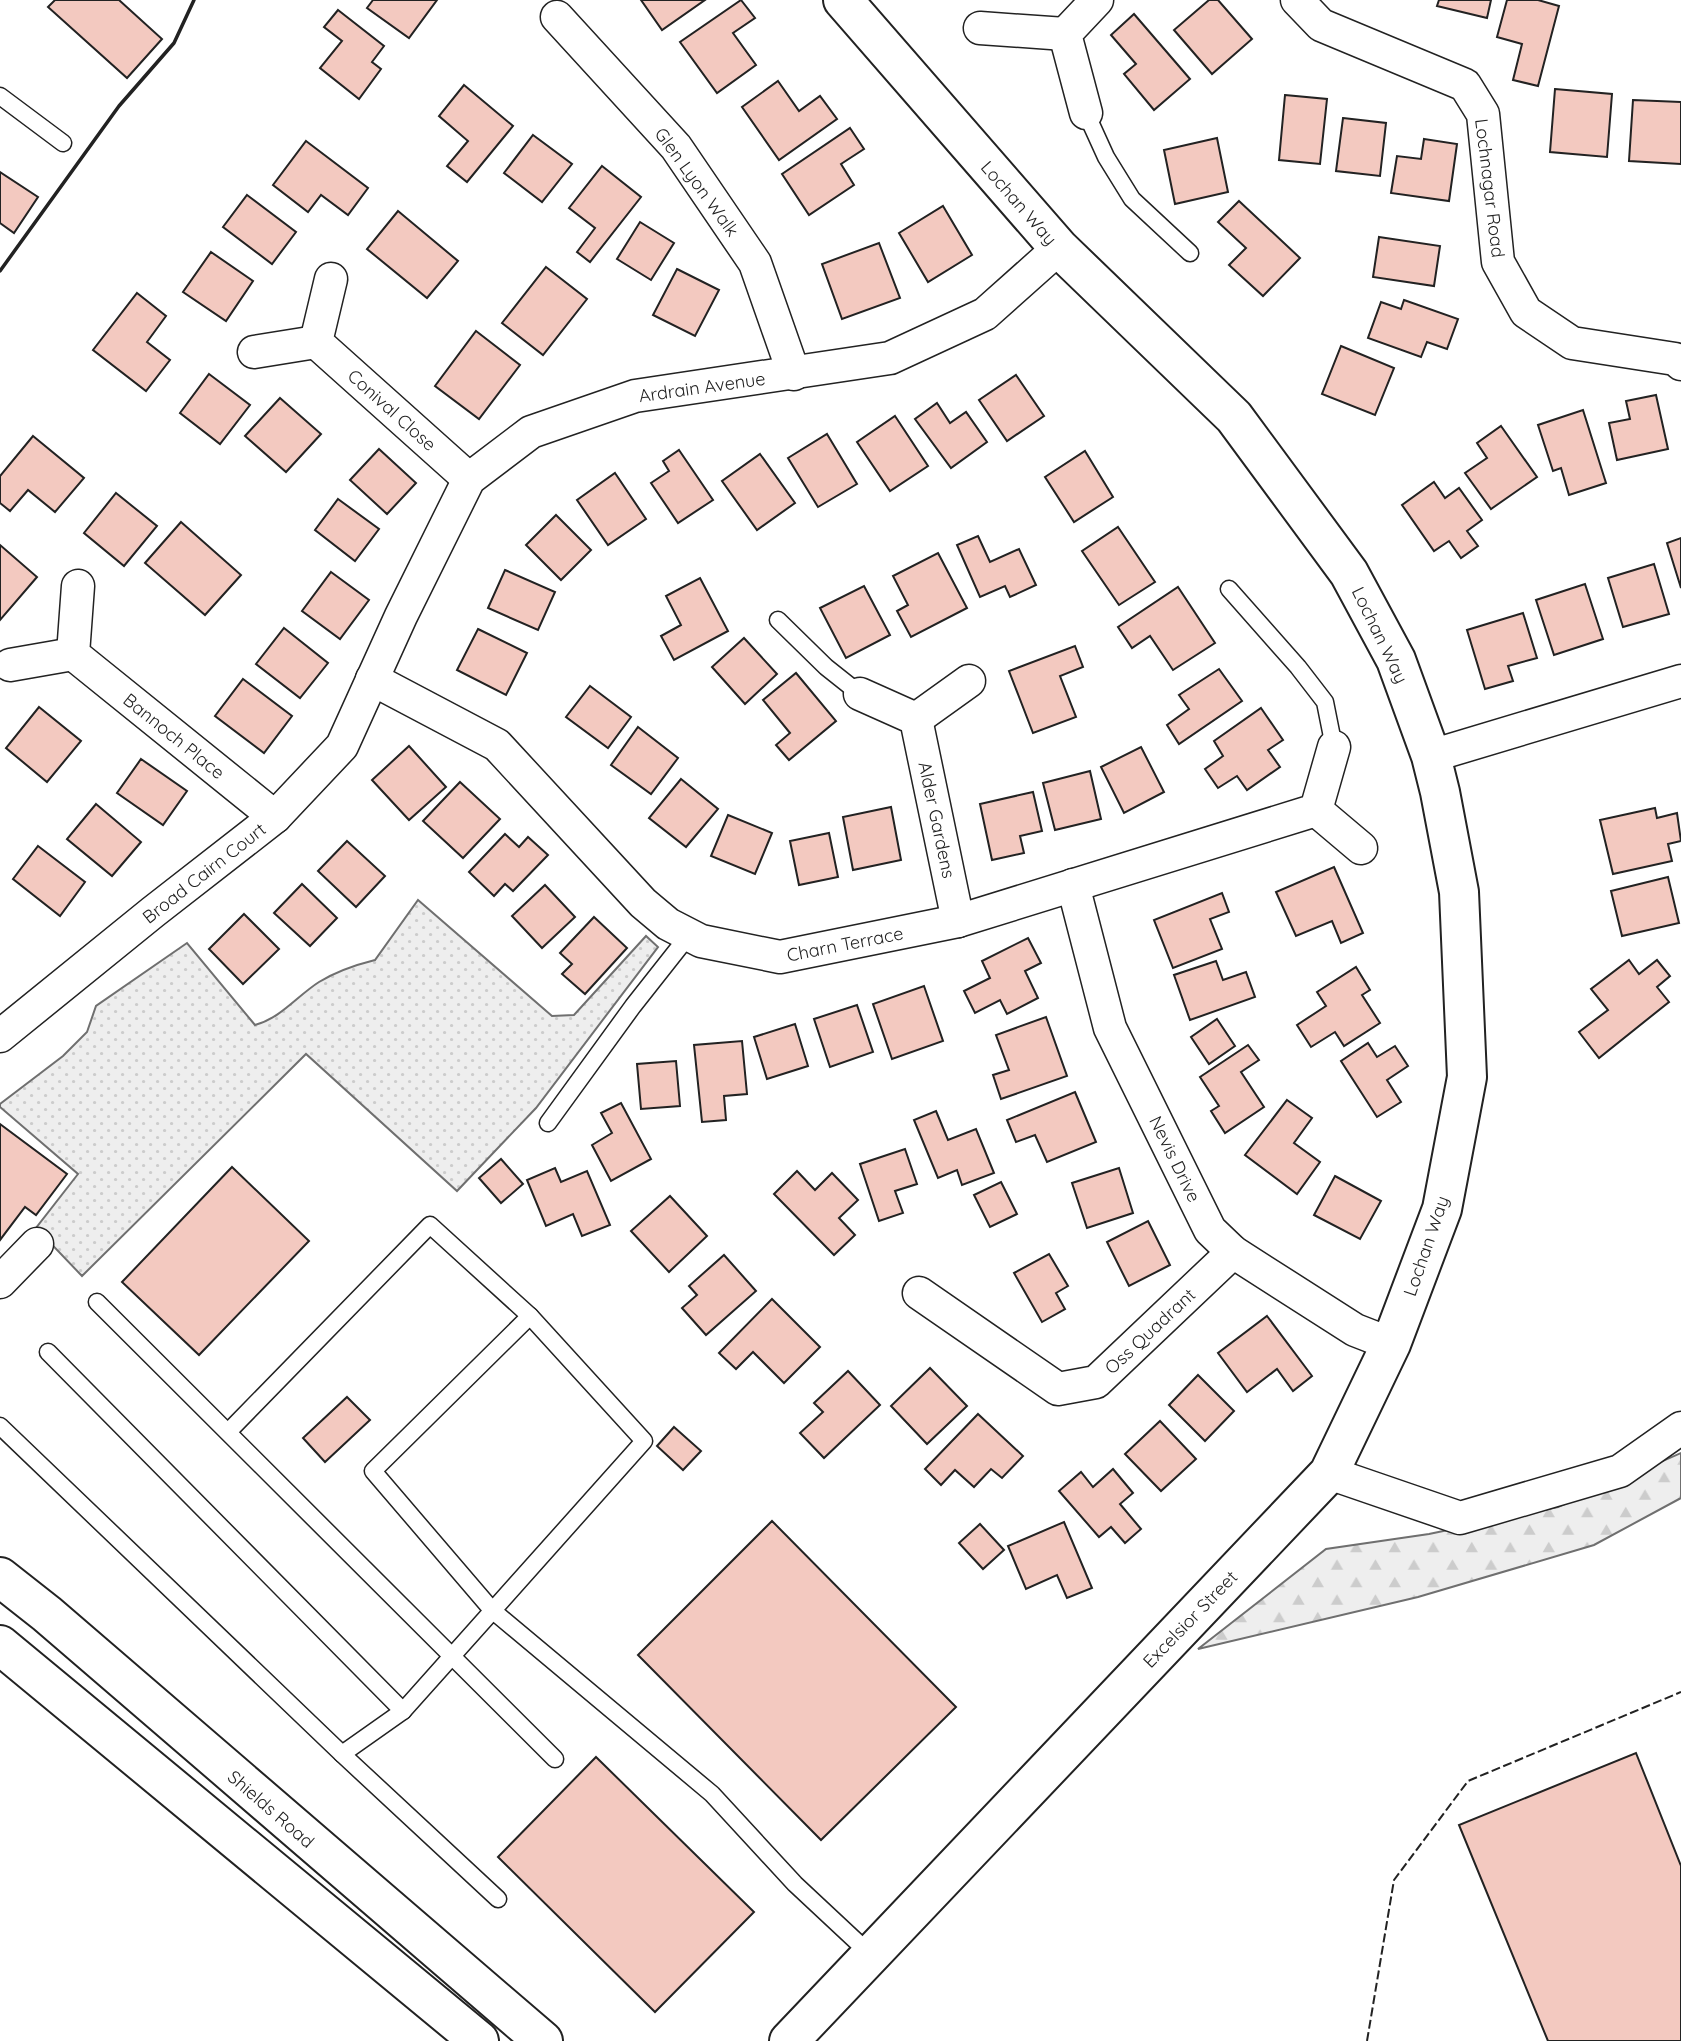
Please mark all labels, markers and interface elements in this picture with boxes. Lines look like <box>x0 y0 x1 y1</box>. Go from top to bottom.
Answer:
street label: Lochnagar Road <box>1470 117 1510 259</box>
street label: Glen Lyon Walk <box>650 123 744 241</box>
street label: Lochan Way <box>976 156 1062 250</box>
street label: Conival Close <box>343 364 441 456</box>
street label: Ardrain Avenue <box>637 367 767 407</box>
street label: Lochan Way <box>1347 583 1413 687</box>
street label: Bannoch Place <box>119 688 229 784</box>
street label: Alder Gardens <box>913 760 961 880</box>
street label: Broad Cairn Court <box>138 818 270 928</box>
street label: Charn Terrace <box>785 921 905 967</box>
street label: Nevis Drive <box>1144 1112 1206 1206</box>
street label: Lochan Way <box>1398 1193 1454 1299</box>
street label: Oss Quadrant <box>1100 1283 1200 1379</box>
street label: Excelsior Street <box>1138 1565 1242 1673</box>
street label: Shields Road <box>223 1765 319 1853</box>

